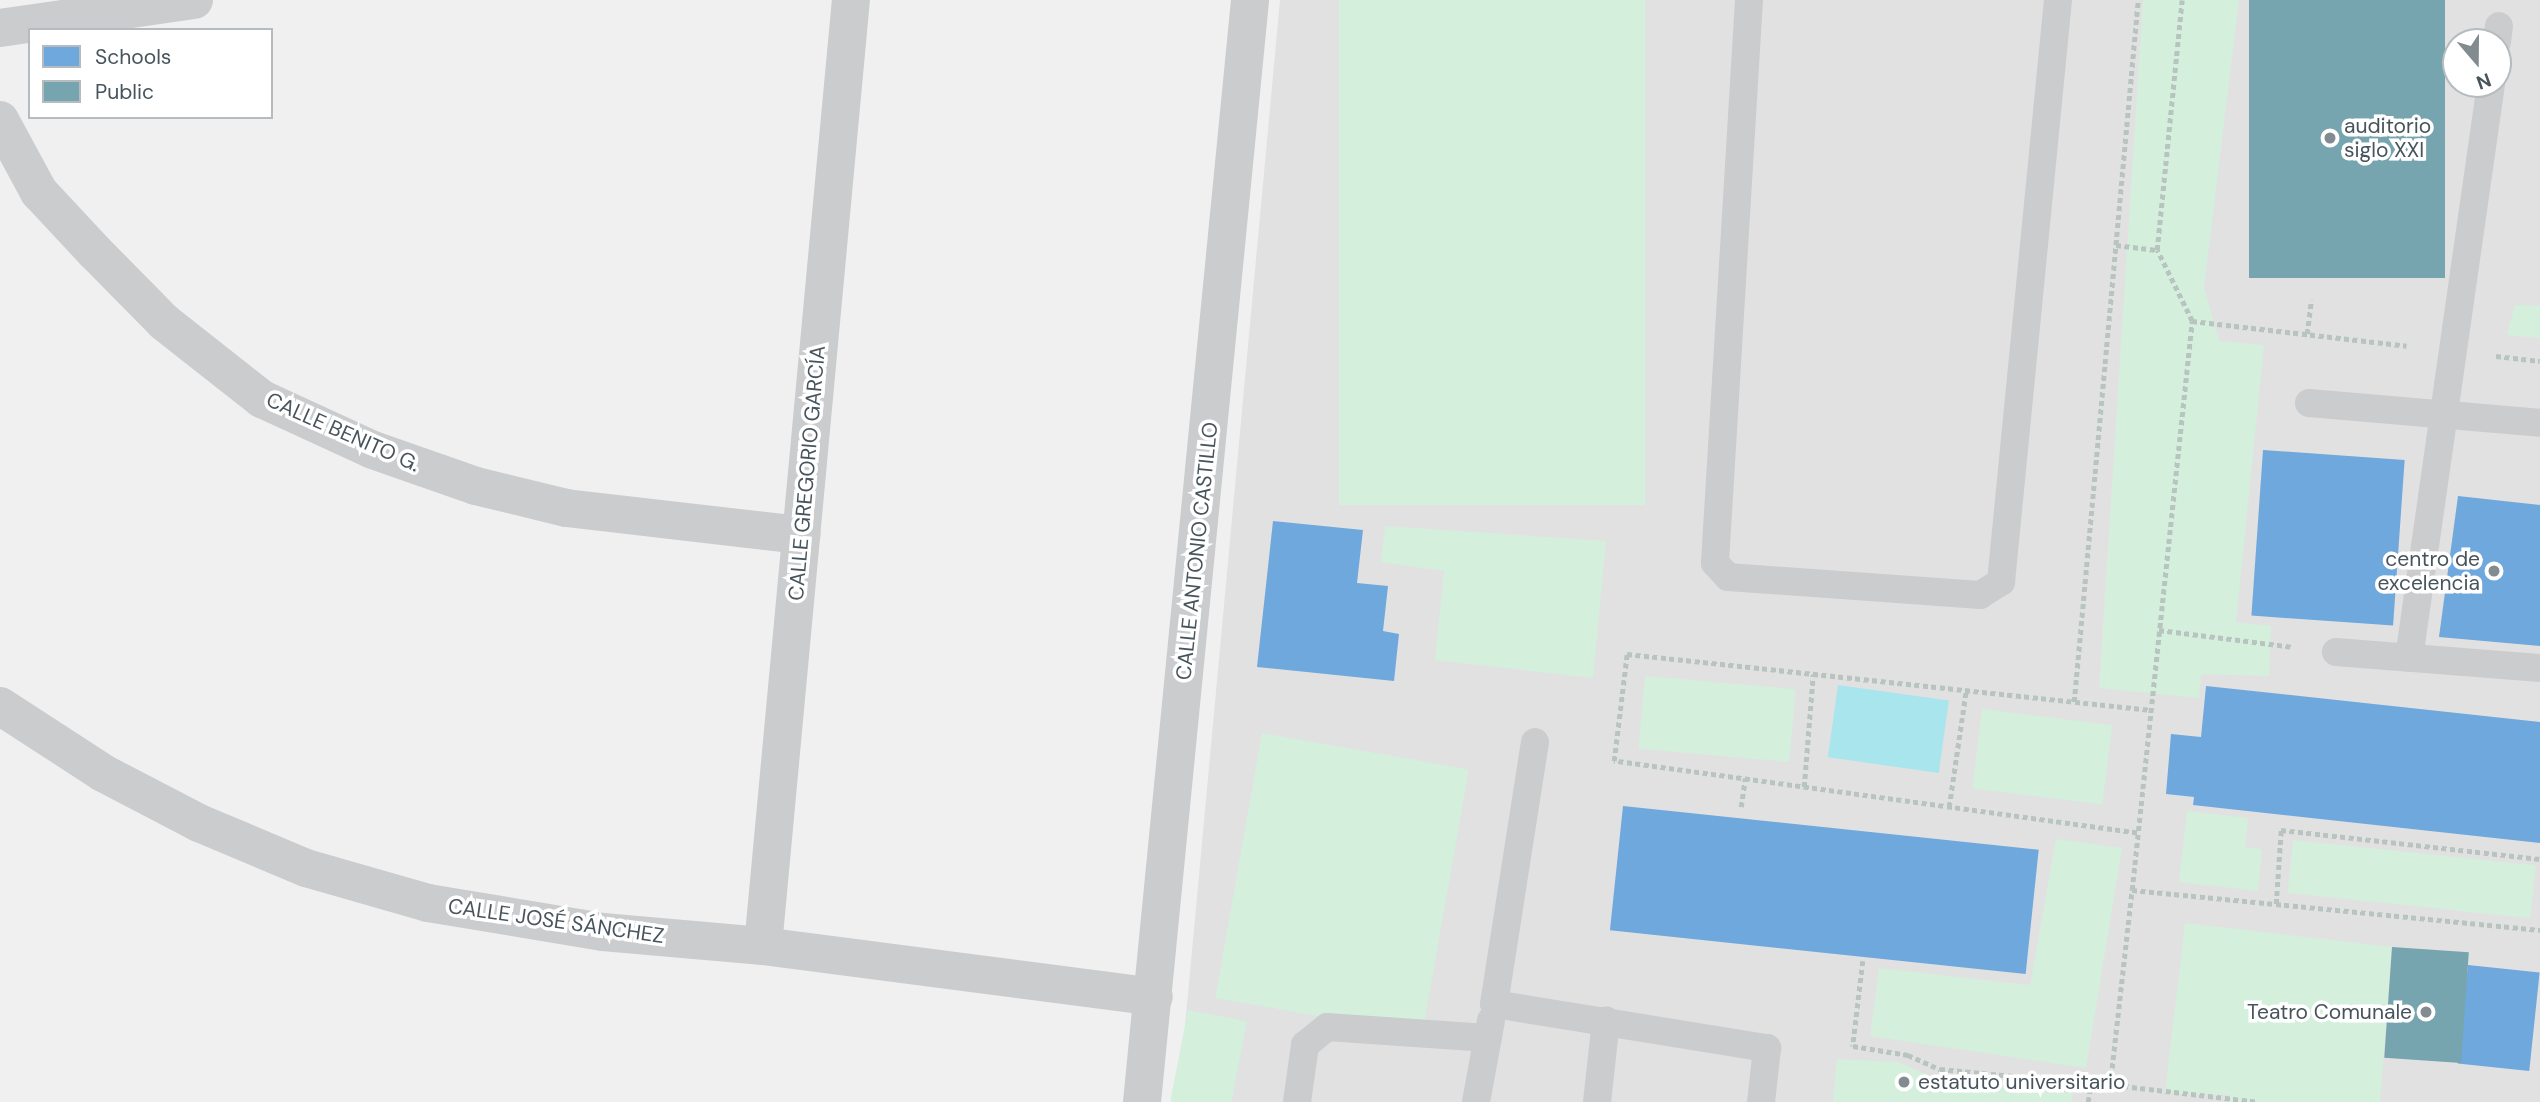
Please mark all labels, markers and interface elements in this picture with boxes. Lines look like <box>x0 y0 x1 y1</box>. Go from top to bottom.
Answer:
legend <box>28 28 273 119</box>
north arrow <box>2442 28 2512 98</box>
text: Schools <box>95 43 171 71</box>
text: N <box>2473 67 2494 95</box>
text: Public <box>95 78 154 106</box>
place label: auditorio siglo XXI <box>2344 113 2431 163</box>
marker: auditorio siglo XXI <box>2322 130 2338 146</box>
street label: CALLE GREGORIO GARCÍA <box>783 344 831 602</box>
street label: CALLE BENITO G. <box>262 387 424 477</box>
street label: CALLE ANTONIO CASTILLO <box>1171 421 1223 681</box>
place label: centro de excelencia <box>2377 546 2480 596</box>
marker: centro de excelencia <box>2486 563 2502 579</box>
street label: CALLE JOSÉ SÁNCHEZ <box>446 893 666 949</box>
place label: Teatro Comunale <box>2247 999 2412 1025</box>
marker: Teatro Comunale <box>2418 1004 2434 1020</box>
place label: estatuto universitario <box>1918 1069 2125 1095</box>
marker: estatuto universitario <box>1896 1074 1912 1090</box>

